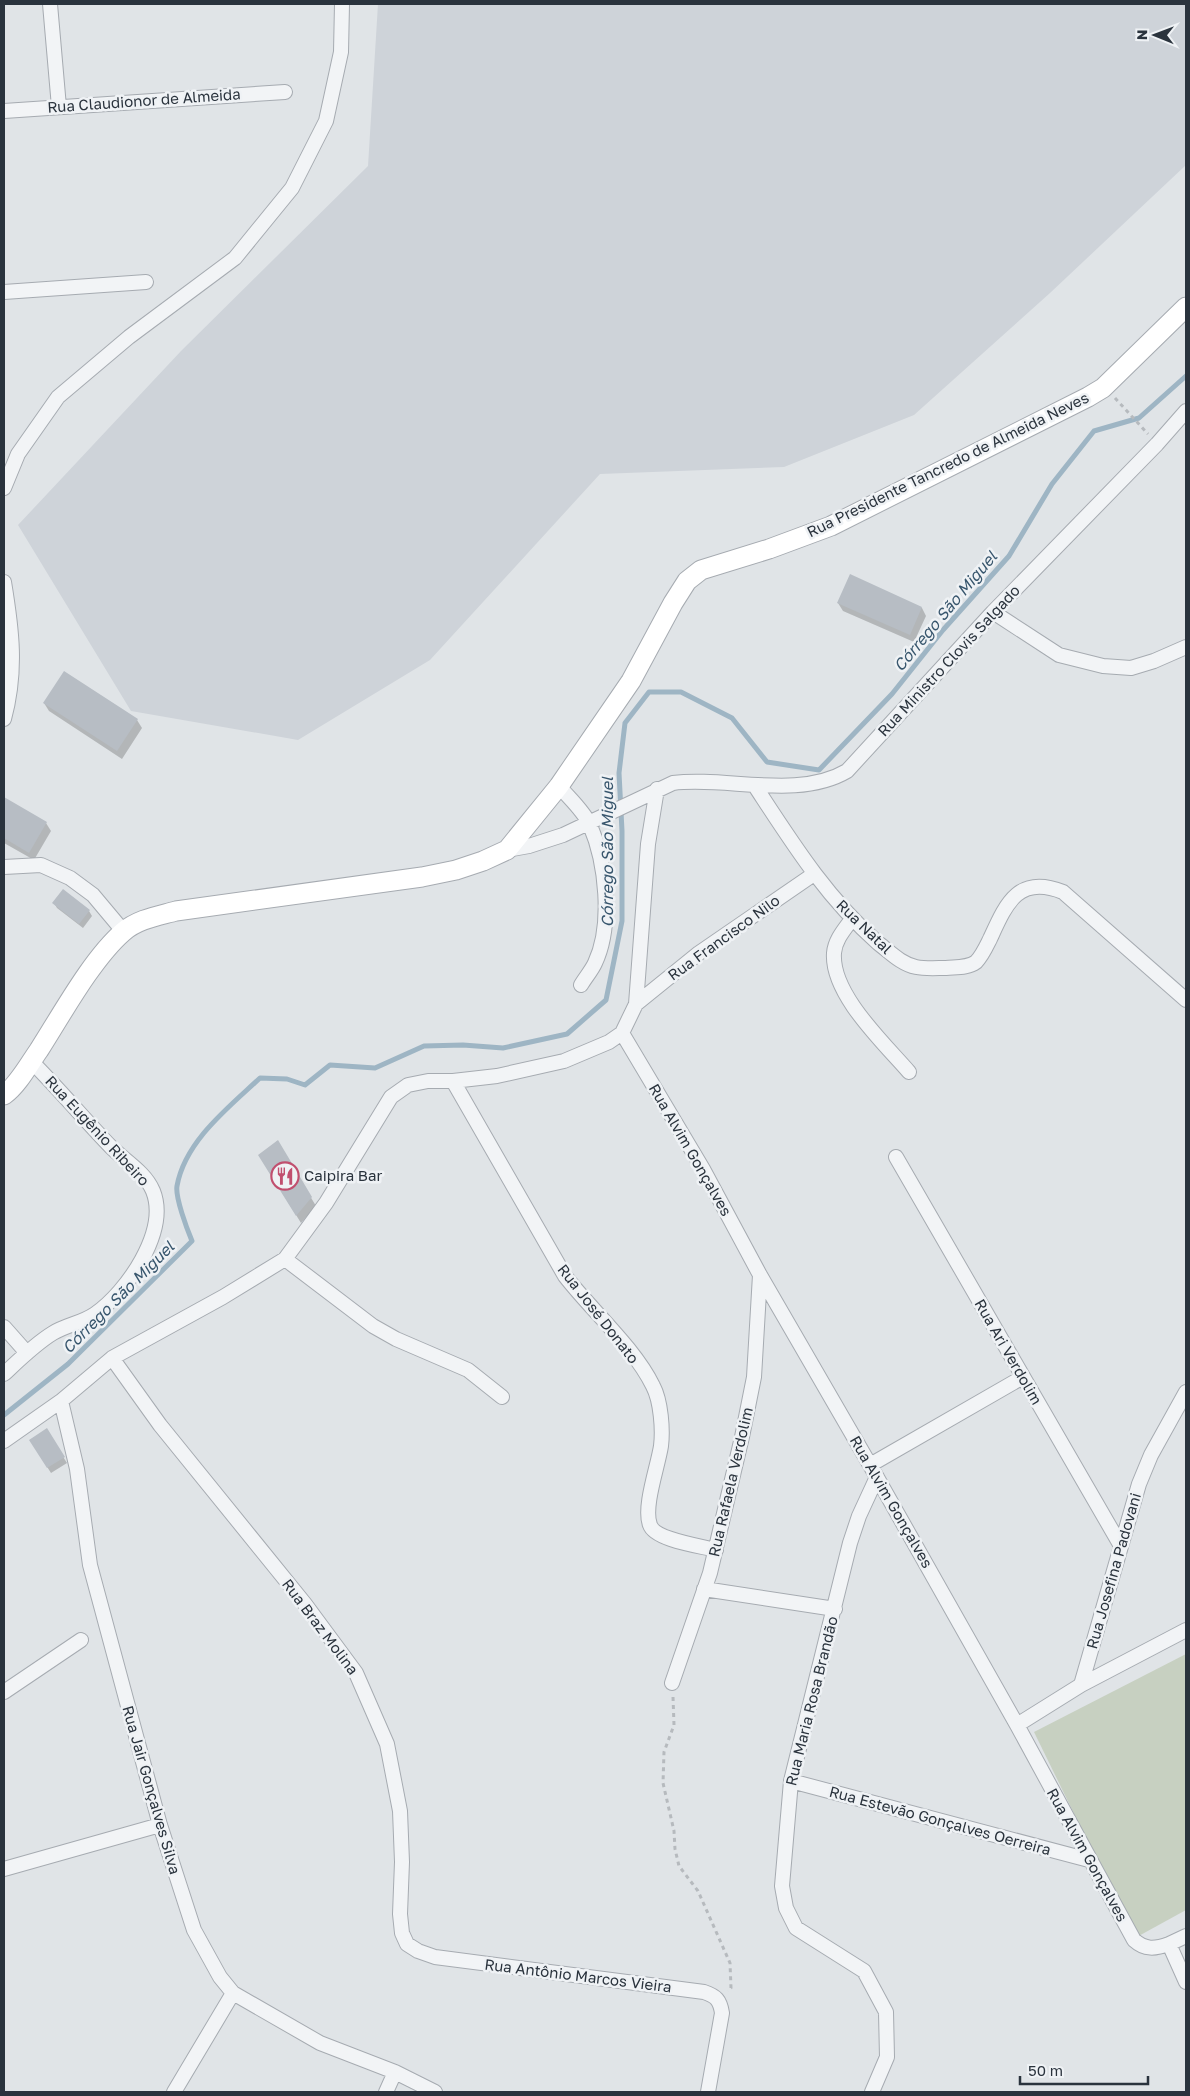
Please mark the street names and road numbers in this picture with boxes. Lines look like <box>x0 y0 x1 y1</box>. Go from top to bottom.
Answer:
street label: Rua Claudionor de Almeida <box>47 84 241 116</box>
street label: Rua Presidente Tancredo de Almeida Neves <box>804 388 1091 540</box>
street label: Rua Ministro Clovis Salgado <box>873 581 1023 740</box>
street label: Rua Francisco Nilo <box>664 891 783 984</box>
street label: Rua Natal <box>833 895 896 957</box>
street label: Rua Eugênio Ribeiro <box>42 1071 153 1189</box>
street label: Rua Alvim Gonçalves <box>646 1080 736 1219</box>
street label: Rua José Donato <box>554 1260 643 1367</box>
street label: Rua Ari Verdolim <box>971 1296 1046 1407</box>
street label: Rua Rafaela Verdolim <box>704 1405 756 1558</box>
street label: Rua Alvim Gonçalves <box>847 1432 937 1571</box>
street label: Rua Josefina Padovani <box>1082 1491 1144 1651</box>
street label: Rua Braz Molina <box>279 1575 363 1678</box>
street label: Rua Maria Rosa Brandão <box>781 1614 841 1787</box>
street label: Rua Jair Gonçalves Silva <box>119 1703 185 1876</box>
street label: Rua Estevão Gonçalves Oerreira <box>827 1782 1053 1858</box>
street label: Rua Alvim Gonçalves <box>1044 1785 1132 1924</box>
street label: Rua Antônio Marcos Vieira <box>484 1955 673 1995</box>

